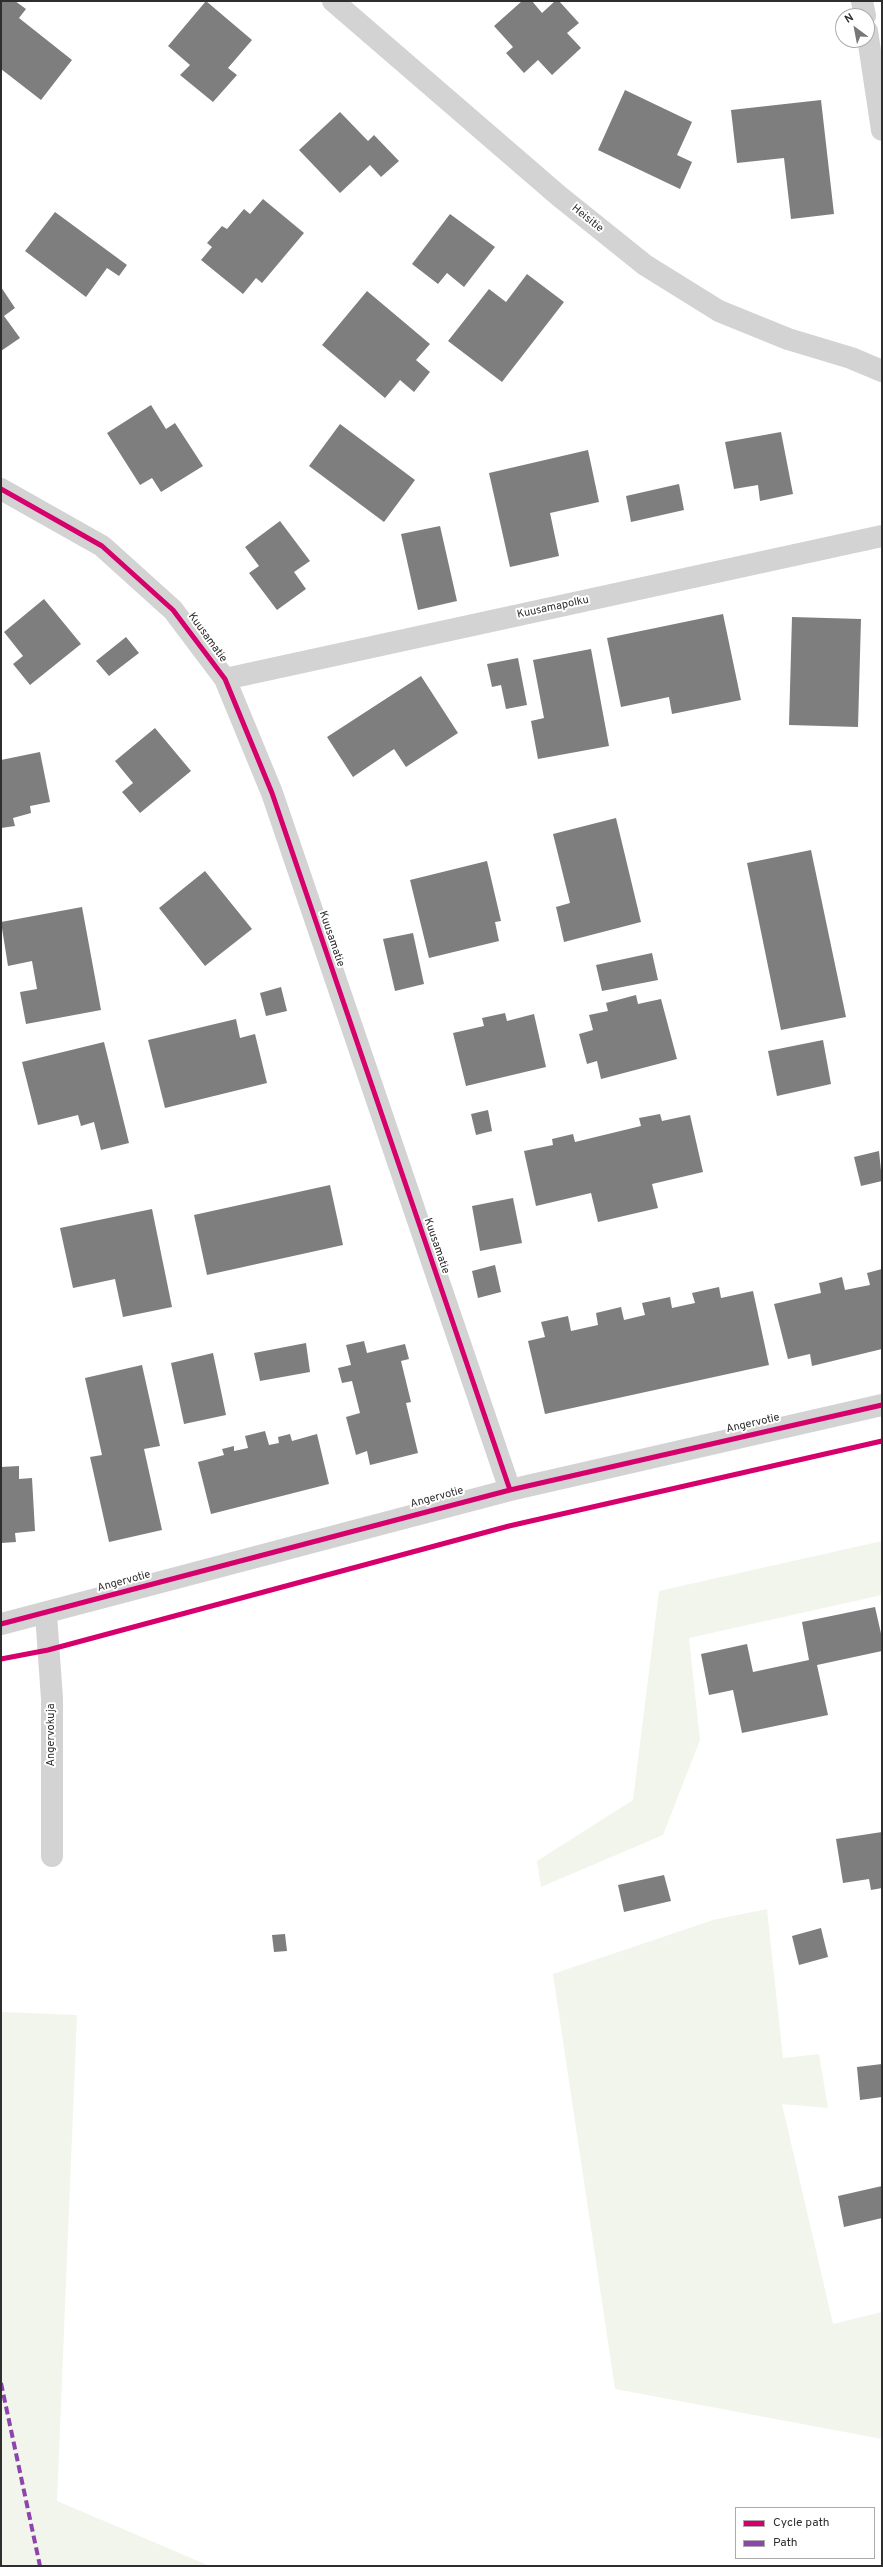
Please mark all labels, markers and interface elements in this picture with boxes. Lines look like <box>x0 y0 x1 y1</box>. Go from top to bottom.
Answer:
north arrow <box>835 8 875 48</box>
text: N <box>842 11 856 27</box>
street label: Heisitie <box>568 202 606 236</box>
street label: Kuusamapolku <box>516 594 590 622</box>
street label: Kuusamatie <box>185 611 229 665</box>
street label: Kuusamatie <box>315 909 347 969</box>
street label: Kuusamatie <box>420 1216 452 1276</box>
street label: Angervotie <box>725 1411 781 1437</box>
street label: Angervotie <box>409 1485 465 1511</box>
street label: Angervotie <box>96 1569 152 1595</box>
street label: Angervokuja <box>45 1704 59 1766</box>
legend <box>735 2507 875 2559</box>
text: Cycle path <box>773 2515 830 2531</box>
text: Path <box>773 2535 798 2551</box>

